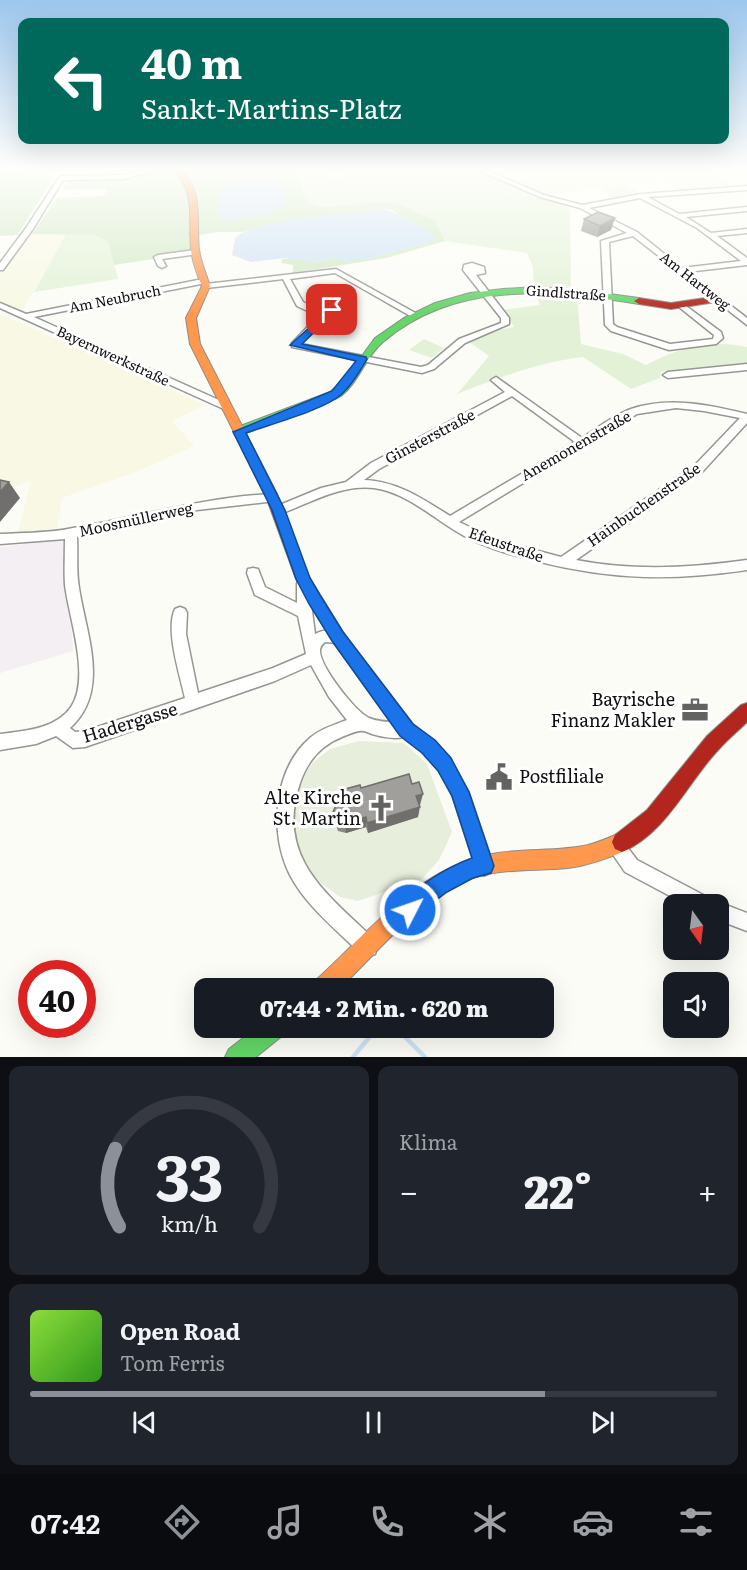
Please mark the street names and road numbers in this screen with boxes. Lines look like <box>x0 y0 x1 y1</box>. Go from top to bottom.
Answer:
street label: Am Hartweg <box>656 246 735 314</box>
street label: Am Neubruch <box>67 279 162 317</box>
street label: Gindlstraße <box>525 279 607 305</box>
street label: Bayernwerkstraße <box>54 320 173 390</box>
street label: Ginsterstraße <box>380 402 479 469</box>
street label: Anemonenstraße <box>516 404 635 486</box>
street label: Hainbuchenstraße <box>582 456 705 552</box>
street label: Moosmüllerweg <box>77 495 195 542</box>
street label: Efeustraße <box>466 520 547 567</box>
street label: Hadergasse <box>79 694 180 749</box>

